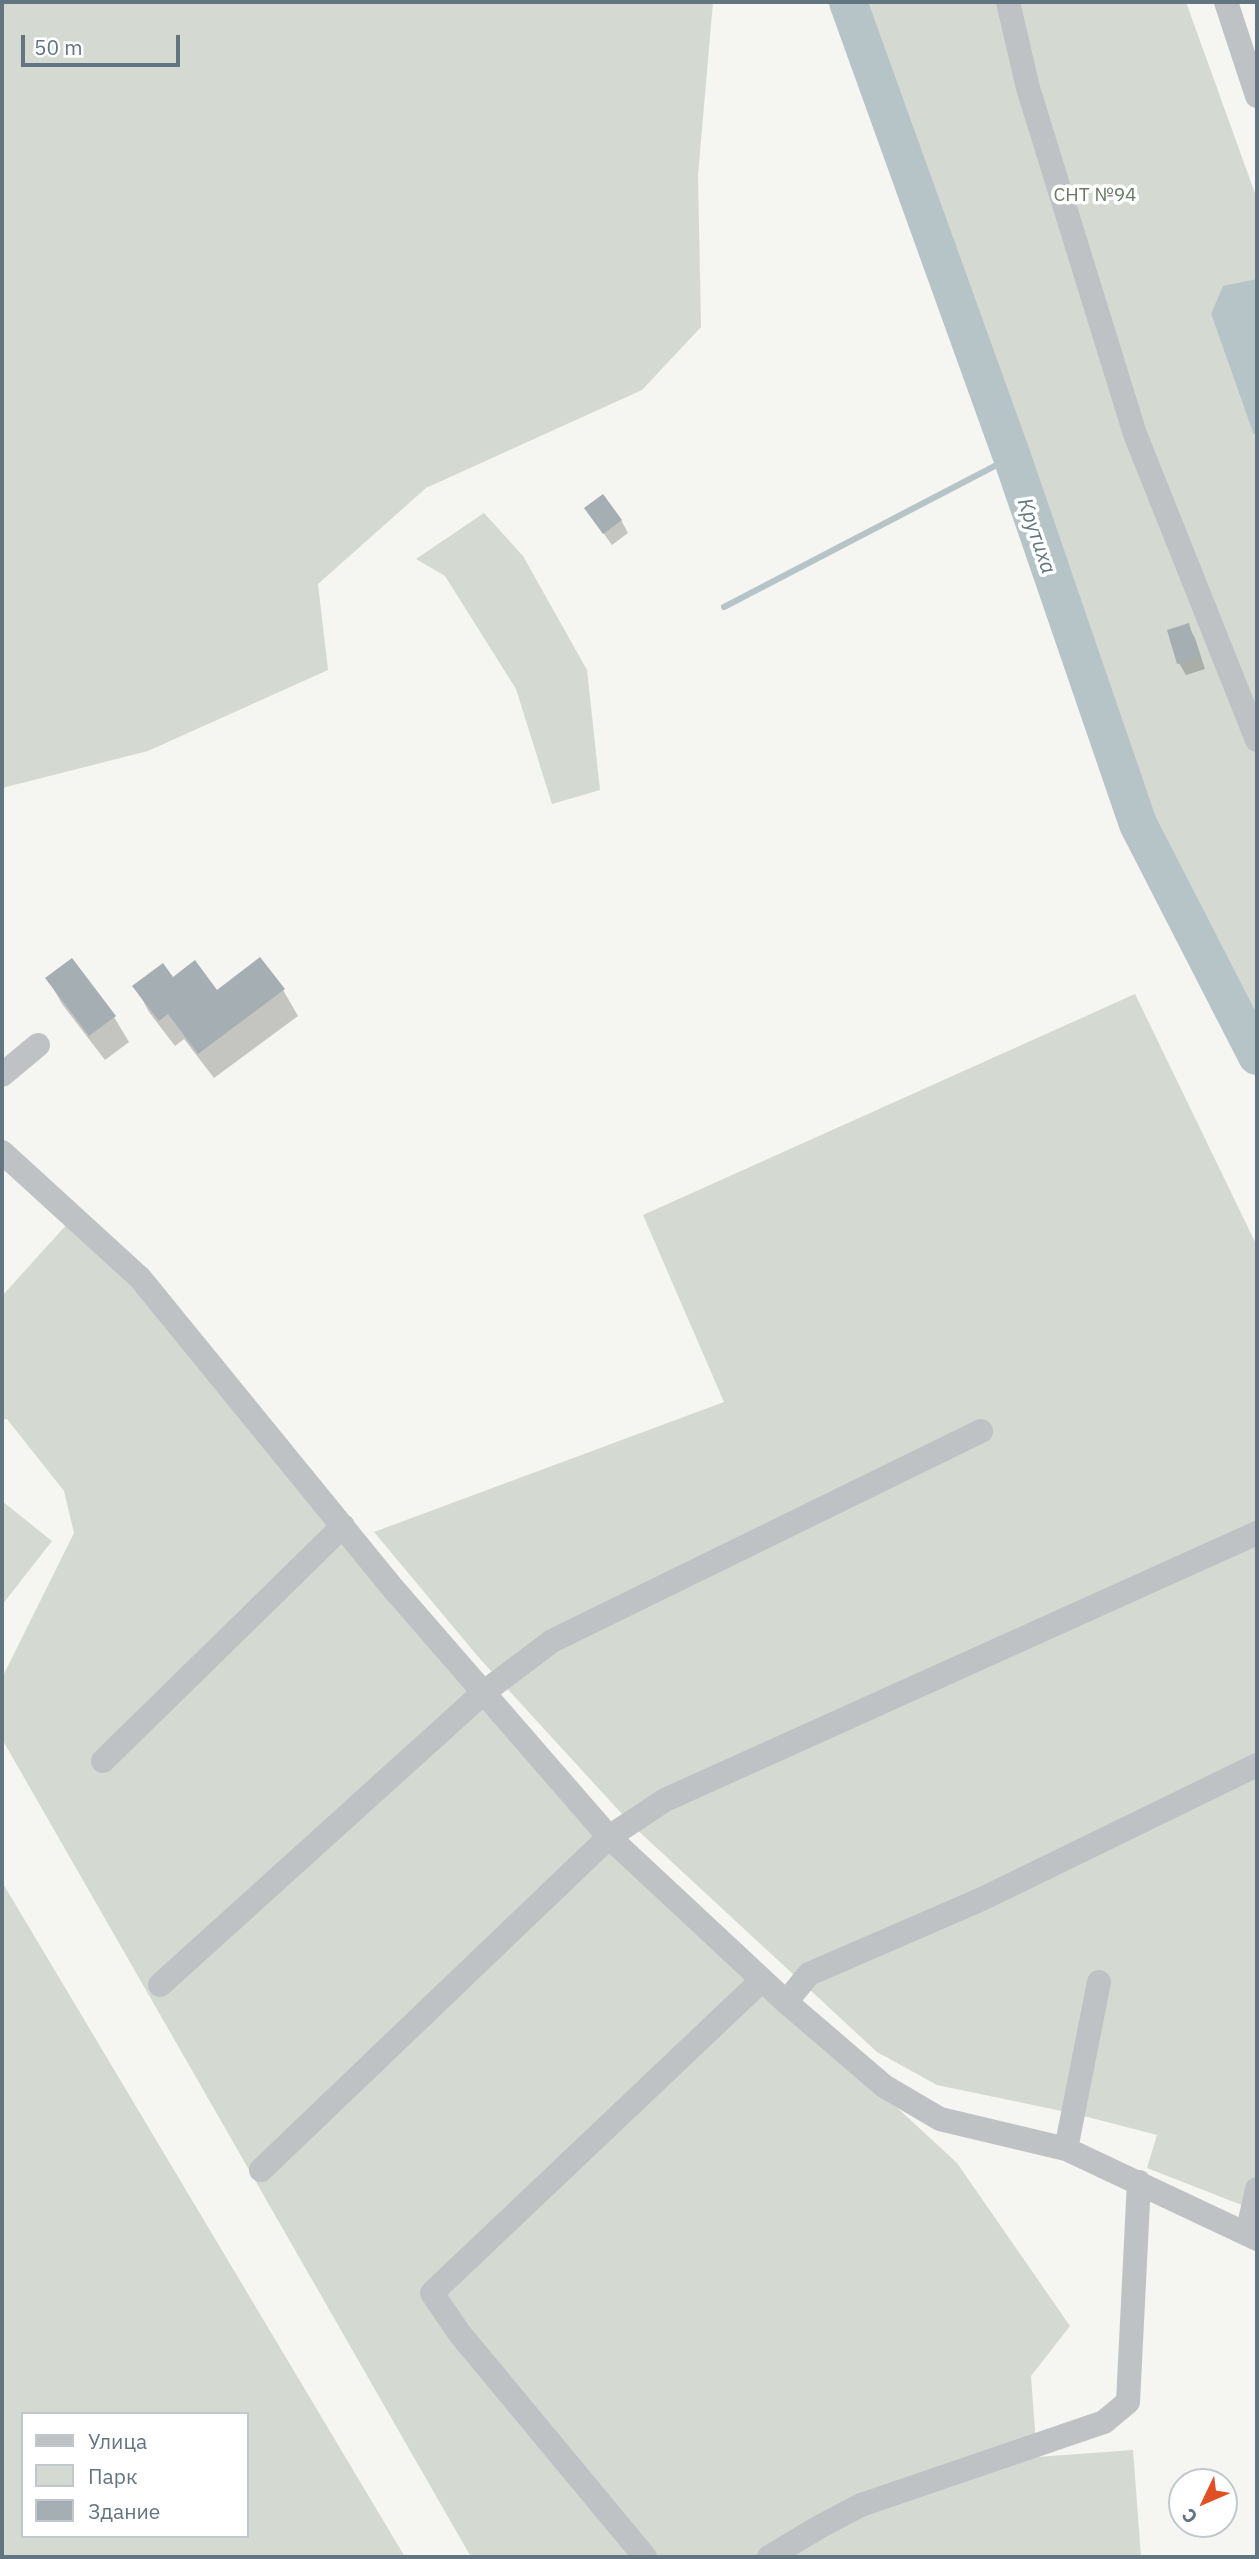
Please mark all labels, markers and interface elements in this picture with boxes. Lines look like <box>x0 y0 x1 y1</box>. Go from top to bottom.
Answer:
scale bar <box>24 21 184 65</box>
text: 50 m <box>34 33 83 61</box>
park label: СНТ №94 <box>1054 185 1136 207</box>
water label: Крутиха <box>1011 495 1061 577</box>
legend <box>21 2412 248 2538</box>
text: Улица <box>88 2427 147 2455</box>
text: Парк <box>88 2462 138 2490</box>
north arrow <box>1168 2468 1238 2538</box>
text: Здание <box>88 2497 160 2525</box>
text: С <box>1176 2503 1202 2529</box>

